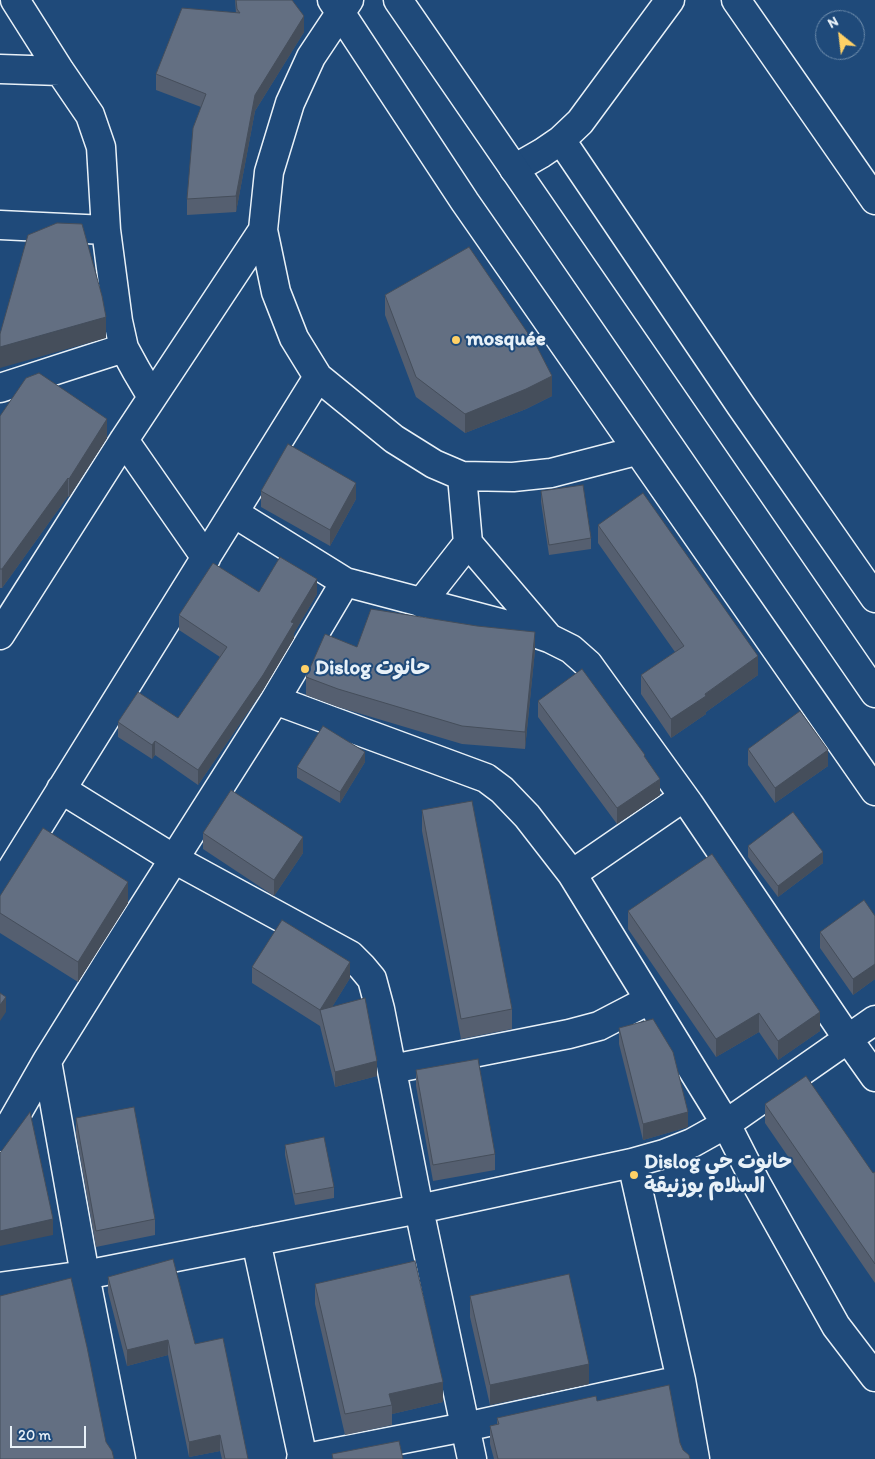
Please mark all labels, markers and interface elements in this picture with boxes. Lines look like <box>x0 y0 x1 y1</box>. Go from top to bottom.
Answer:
north arrow <box>815 10 865 60</box>
text: N <box>825 13 841 32</box>
place label: mosquée <box>466 327 546 353</box>
marker: mosquée <box>450 334 462 346</box>
place label: Dislog حانوت <box>315 656 430 682</box>
marker: Dislog حانوت <box>299 663 311 675</box>
place label: Dislog حانوت حي السلام بوزنيقة <box>644 1150 792 1200</box>
marker: Dislog حانوت حي السلام بوزنيقة <box>628 1169 640 1181</box>
scale bar <box>12 1416 89 1448</box>
text: 20 m <box>18 1426 51 1444</box>

